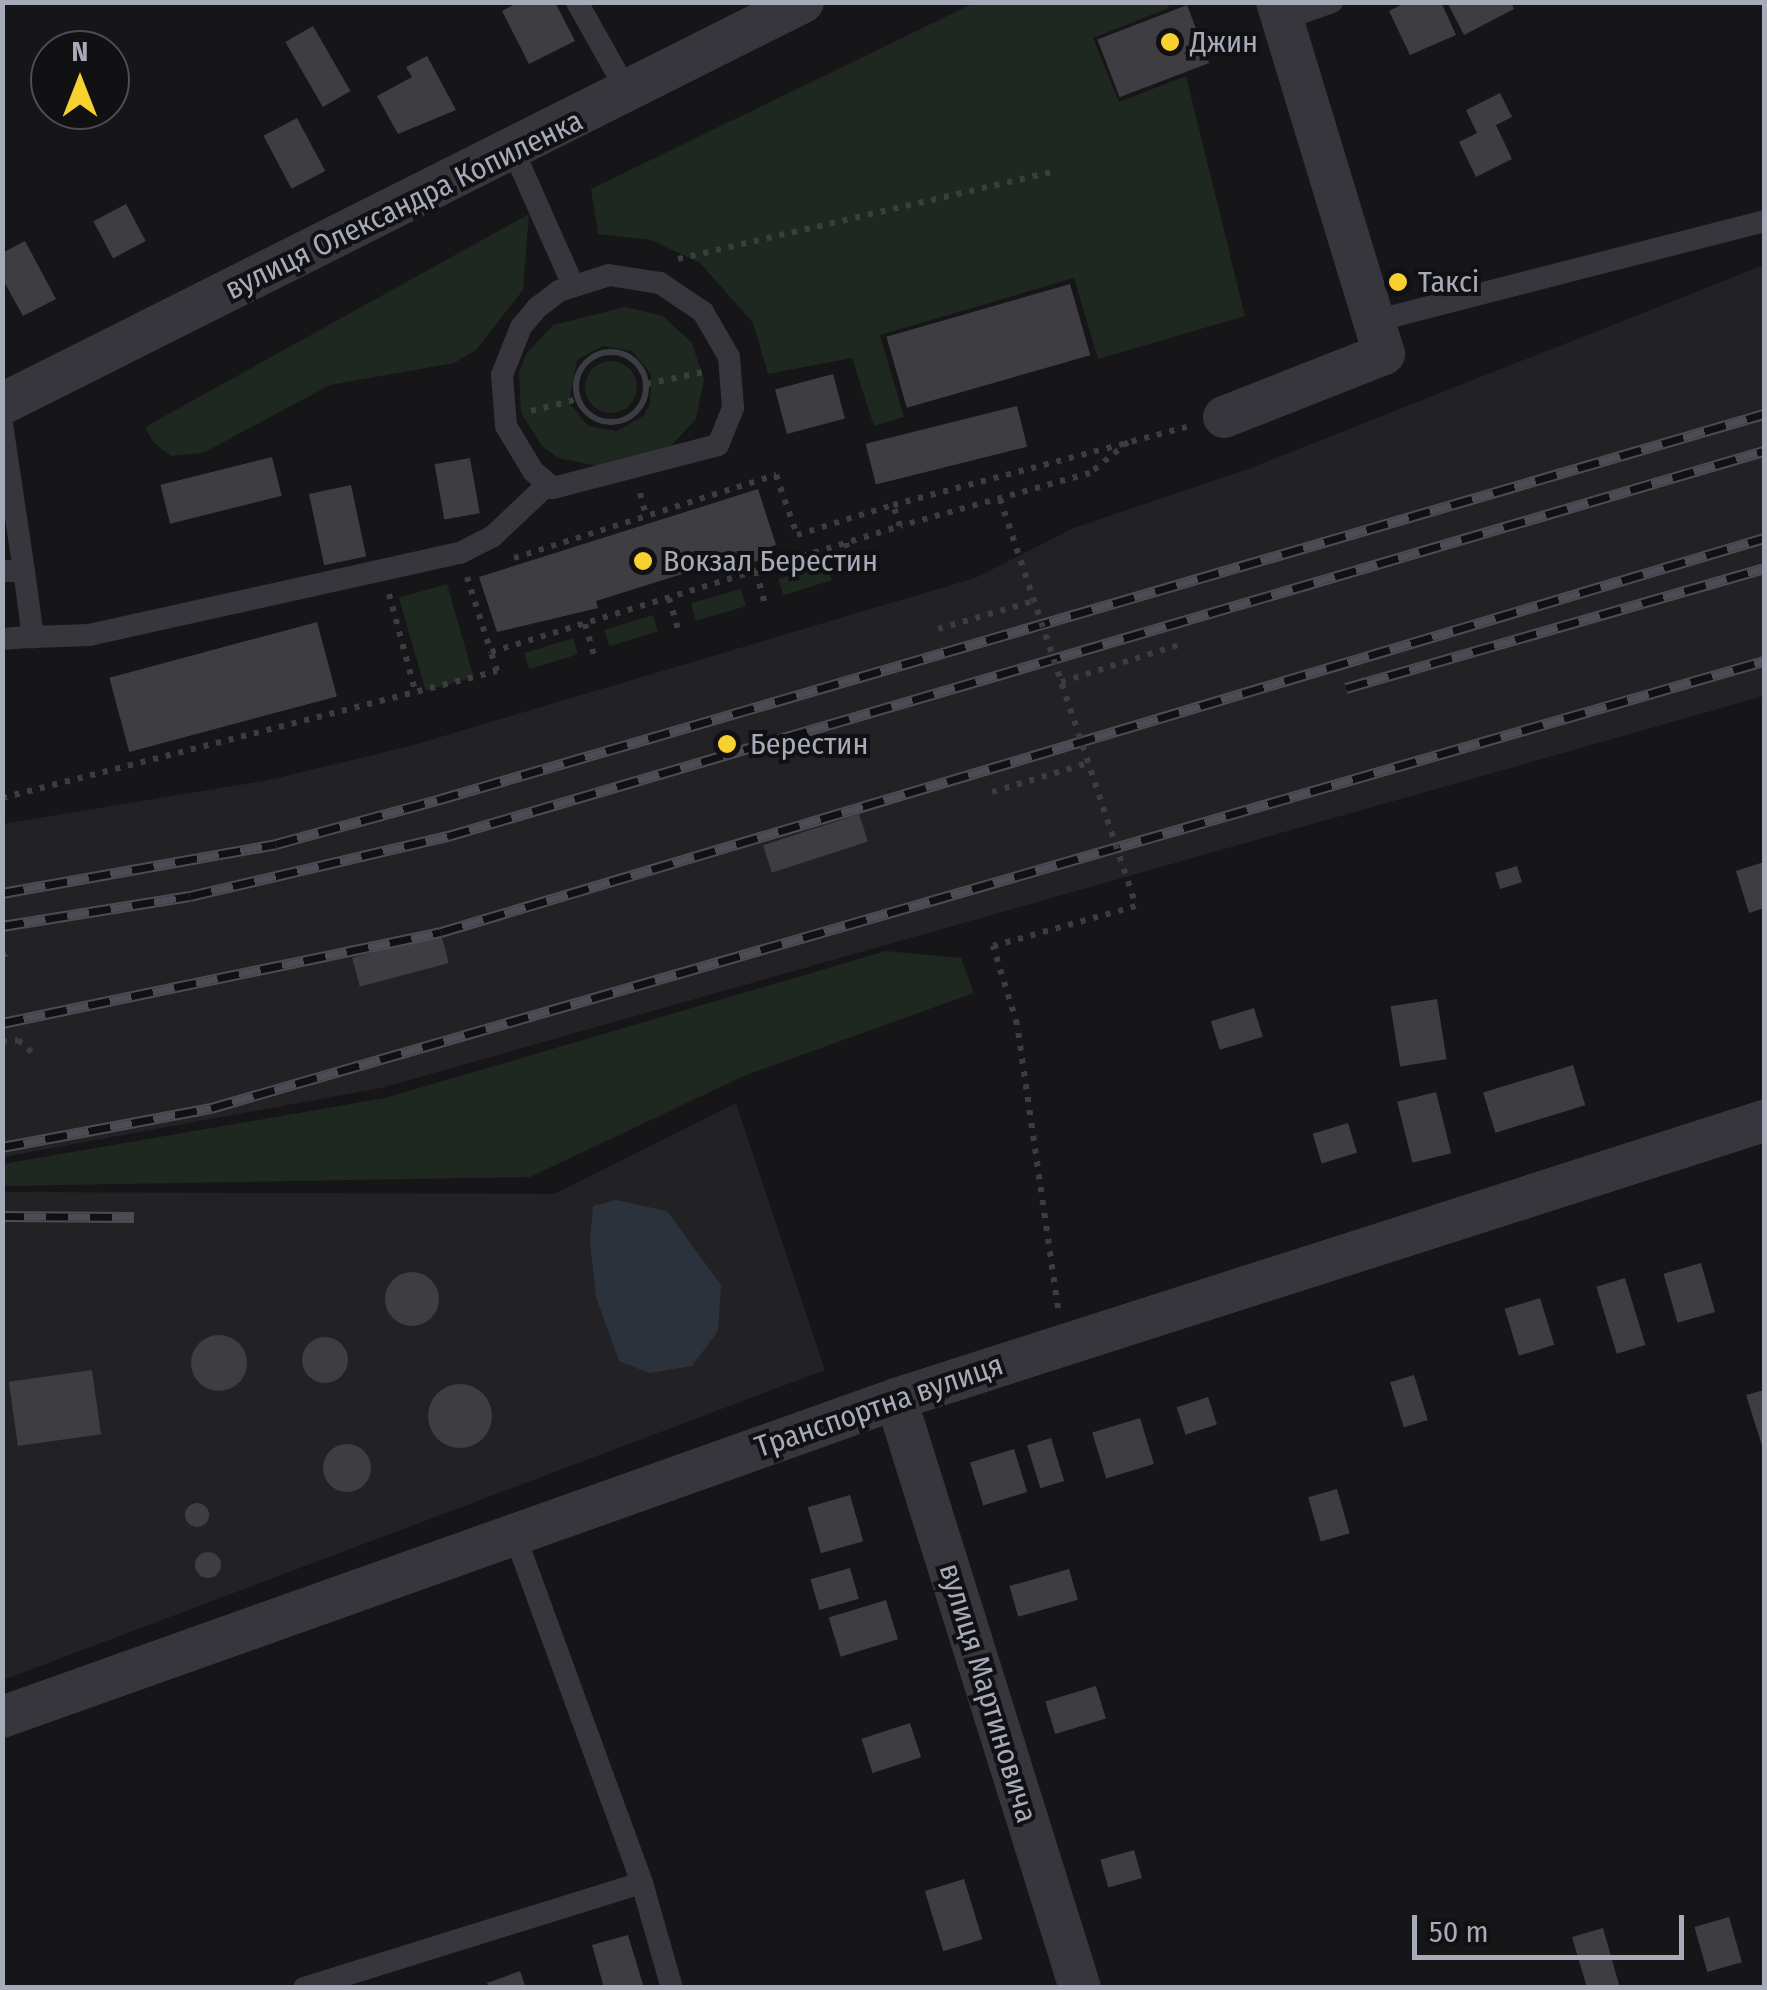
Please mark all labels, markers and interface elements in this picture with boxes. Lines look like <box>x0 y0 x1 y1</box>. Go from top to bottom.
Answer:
place label: Джин <box>1190 24 1258 60</box>
north arrow <box>30 30 130 130</box>
marker: Джин <box>1159 31 1181 53</box>
text: N <box>72 35 88 68</box>
street label: вулиця Олександра Копиленка <box>219 103 589 307</box>
place label: Таксі <box>1418 264 1479 300</box>
marker: Таксі <box>1387 271 1409 293</box>
place label: Вокзал Берестин <box>663 543 878 579</box>
marker: Вокзал Берестин <box>632 550 654 572</box>
place label: Берестин <box>750 726 868 762</box>
marker: Берестин <box>714 731 740 757</box>
street label: Транспортна вулиця <box>750 1347 1008 1465</box>
street label: вулиця Мартиновича <box>931 1559 1045 1827</box>
scale bar <box>1417 1895 1690 1957</box>
text: 50 m <box>1429 1914 1489 1950</box>

